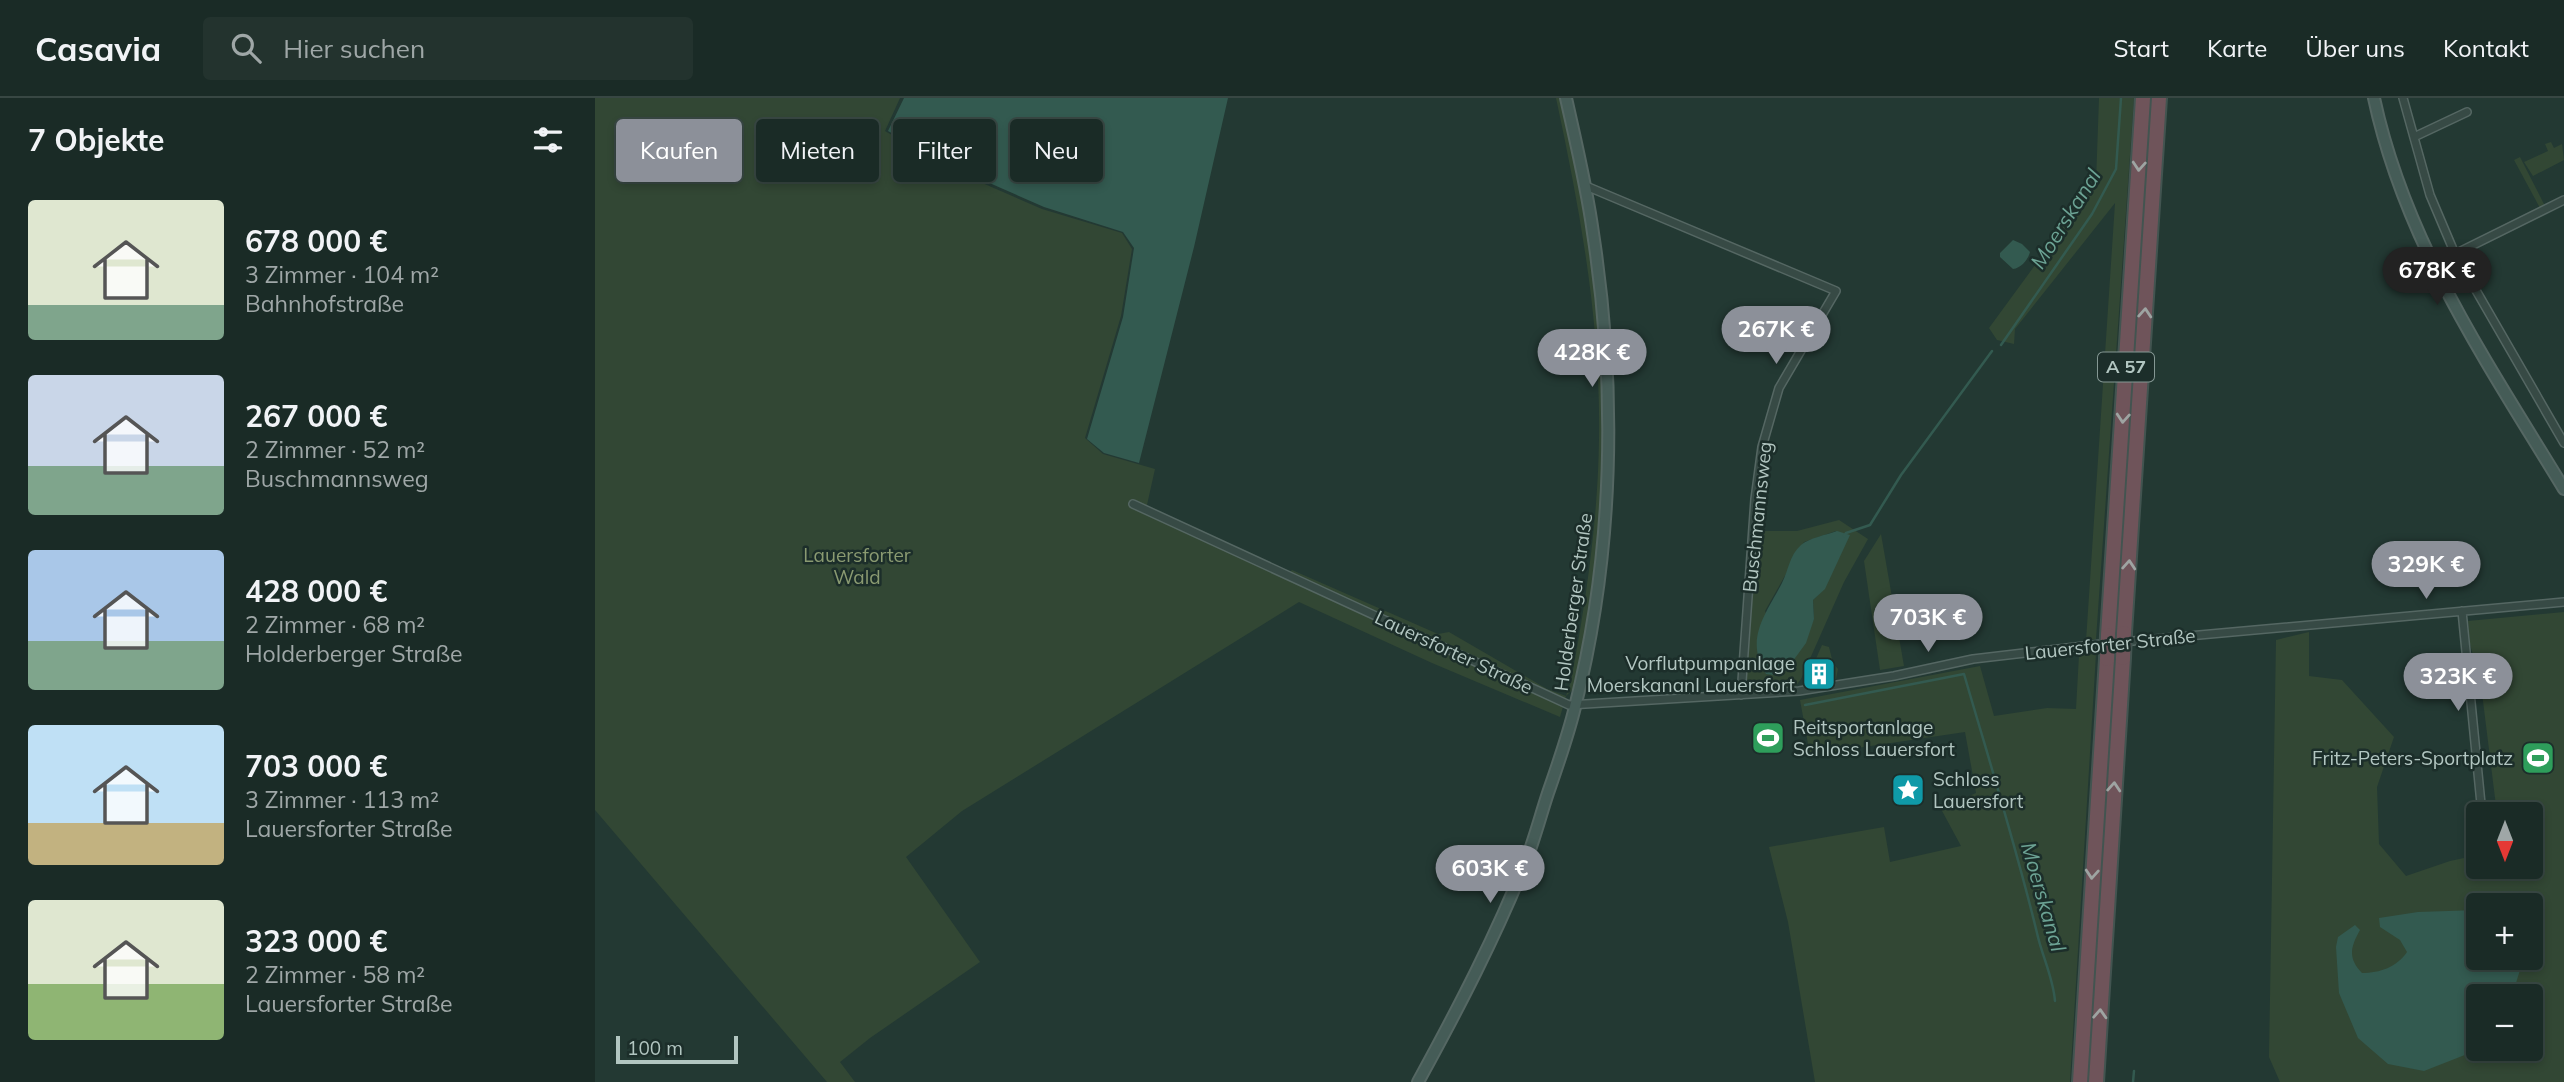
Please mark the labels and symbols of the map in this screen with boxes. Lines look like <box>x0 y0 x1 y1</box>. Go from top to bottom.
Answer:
one-way arrow <box>2132 161 2147 172</box>
water label: Moerskanal <box>2024 164 2106 273</box>
pin: 678K € <box>2380 248 2494 307</box>
pin: 267K € <box>1719 306 1833 366</box>
one-way arrow <box>2138 308 2153 319</box>
pin: 428K € <box>1535 330 1649 389</box>
road number: A 57 <box>2098 353 2154 382</box>
one-way arrow <box>2116 412 2131 423</box>
street label: Buschmannsweg <box>1737 440 1777 594</box>
street label: Holderberger Straße <box>1549 511 1597 693</box>
pin: 329K € <box>2369 542 2483 601</box>
park label: Lauersforter Wald <box>803 543 911 589</box>
one-way arrow <box>2121 559 2136 570</box>
pin: 703K € <box>1871 594 1985 654</box>
street label: Lauersforter Straße <box>1371 605 1537 699</box>
street label: Lauersforter Straße <box>2023 623 2197 665</box>
place label: Vorflutpumpanlage Moerskananl Lauersfort <box>1587 651 1795 697</box>
pin: 323K € <box>2401 654 2515 713</box>
building icon: Vorflutpumpanlage Moerskananl Lauersfort <box>1800 655 1838 693</box>
place label: Reitsportanlage Schloss Lauersfort <box>1793 715 1955 761</box>
sports icon: Reitsportanlage Schloss Lauersfort <box>1749 719 1787 757</box>
sports icon: Fritz-Peters-Sportplatz <box>2519 739 2557 777</box>
place label: Fritz-Peters-Sportplatz <box>2312 746 2513 770</box>
place label: Schloss Lauersfort <box>1933 767 2024 813</box>
place icon: Schloss Lauersfort <box>1889 771 1927 809</box>
one-way arrow <box>2106 781 2121 792</box>
north arrow <box>2466 802 2543 878</box>
water label: Moerskanal <box>2016 839 2072 954</box>
pin: 603K € <box>1433 846 1547 905</box>
one-way arrow <box>2085 868 2100 879</box>
one-way arrow <box>2092 1008 2107 1019</box>
scale bar <box>616 1033 739 1065</box>

